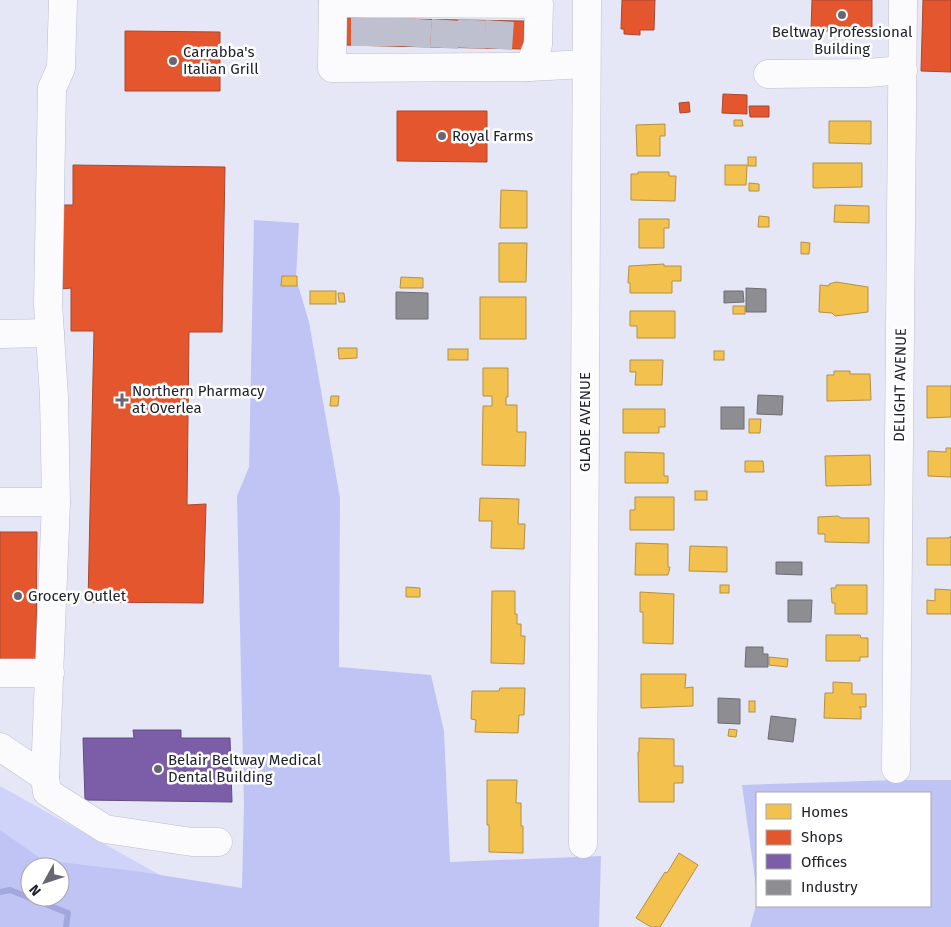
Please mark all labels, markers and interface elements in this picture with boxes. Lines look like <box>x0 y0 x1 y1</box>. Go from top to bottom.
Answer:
marker: Beltway Professional Building <box>836 9 848 21</box>
place label: Beltway Professional Building <box>772 23 913 58</box>
place label: Carrabba's Italian Grill <box>183 43 259 78</box>
marker: Carrabba's Italian Grill <box>167 55 179 67</box>
place label: Royal Farms <box>452 127 533 145</box>
marker: Royal Farms <box>436 130 448 142</box>
street label: DELIGHT AVENUE <box>890 328 910 442</box>
street label: GLADE AVENUE <box>576 372 594 472</box>
place label: Northern Pharmacy at Overlea <box>132 382 265 417</box>
marker: Northern Pharmacy at Overlea <box>116 394 128 406</box>
place label: Grocery Outlet <box>28 587 127 605</box>
marker: Grocery Outlet <box>12 590 24 602</box>
place label: Belair Beltway Medical Dental Building <box>168 751 322 786</box>
marker: Belair Beltway Medical Dental Building <box>152 763 164 775</box>
legend <box>756 792 931 907</box>
text: Homes <box>801 803 848 821</box>
text: Shops <box>801 828 843 846</box>
text: Offices <box>801 853 847 871</box>
north arrow <box>20 857 70 907</box>
text: Industry <box>801 878 858 896</box>
text: N <box>26 881 45 899</box>

